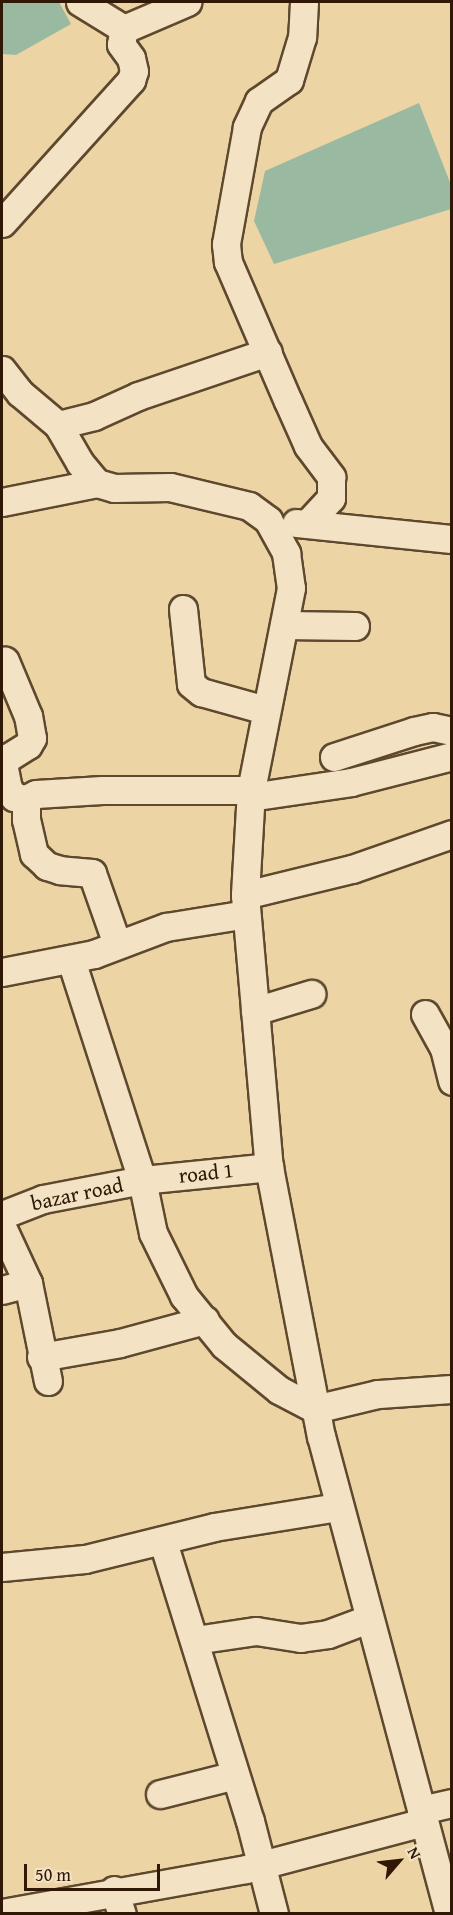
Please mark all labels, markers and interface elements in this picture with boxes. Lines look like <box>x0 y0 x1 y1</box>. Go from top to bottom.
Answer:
street label: road 1 <box>177 1158 235 1188</box>
street label: bazar road <box>29 1172 125 1216</box>
north arrow <box>369 1831 429 1891</box>
text: N <box>402 1842 428 1863</box>
scale bar <box>27 1852 164 1890</box>
text: 50 m <box>35 1861 71 1888</box>

